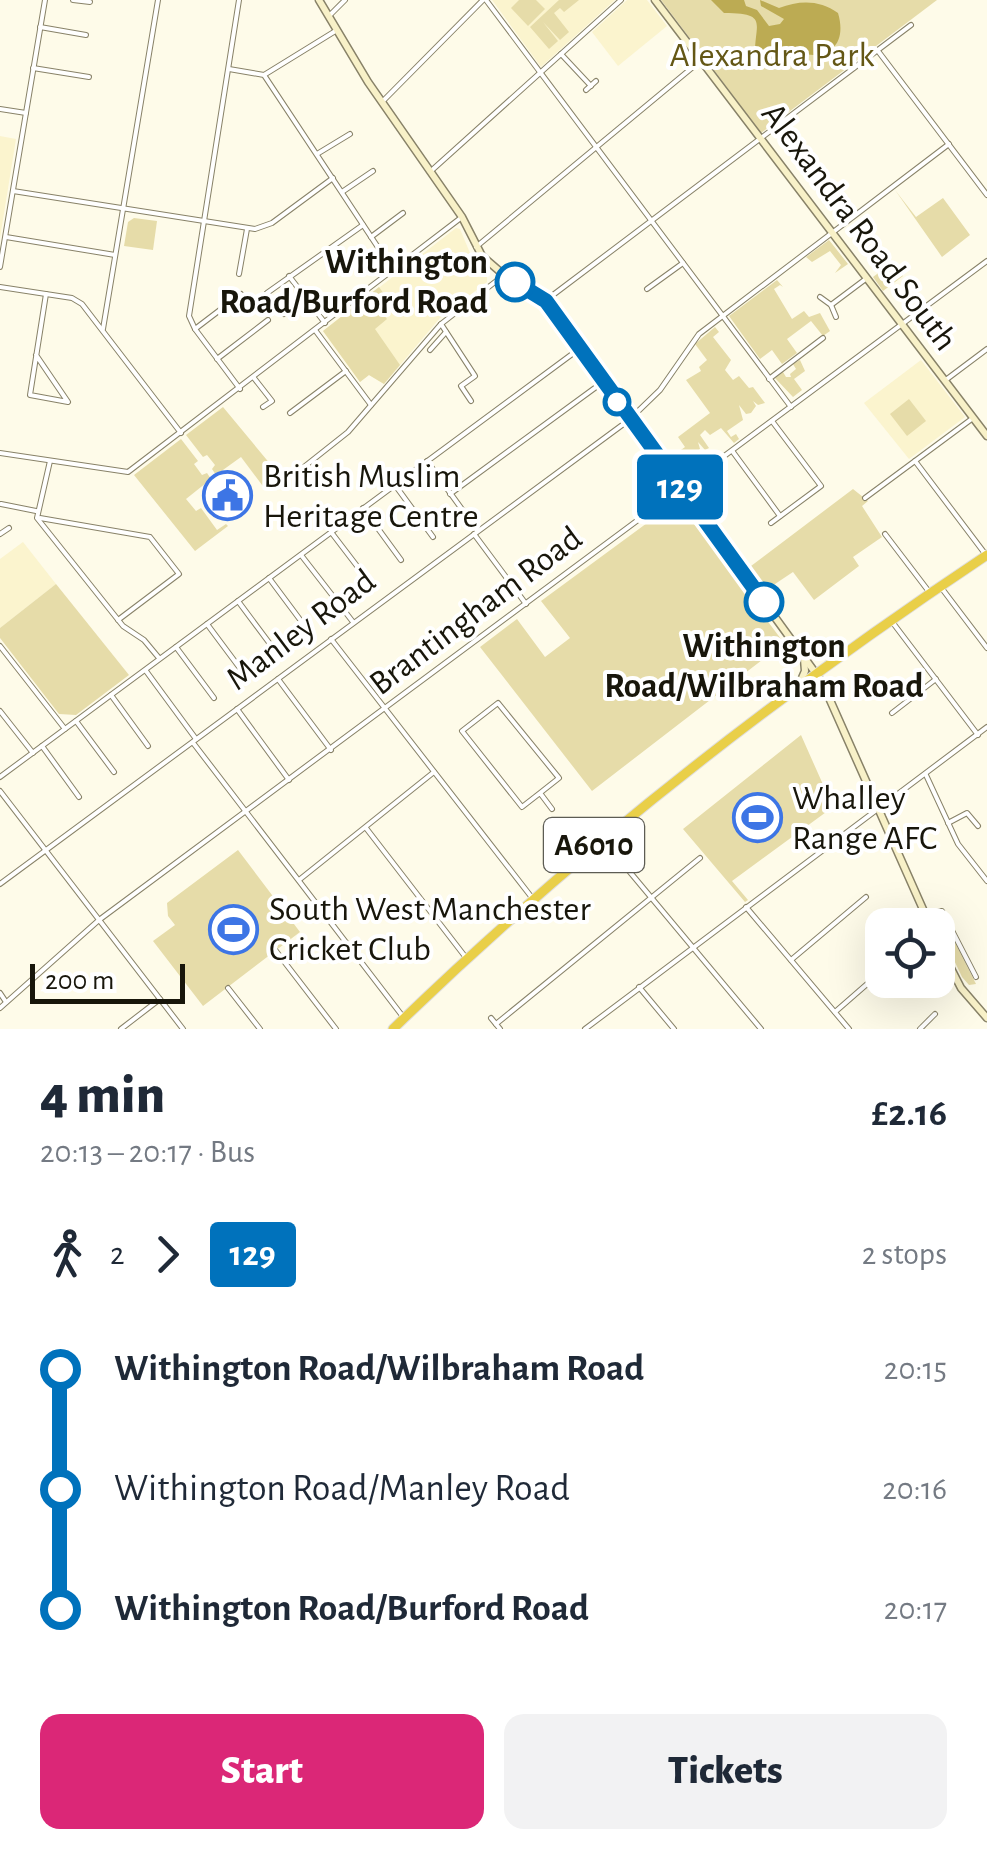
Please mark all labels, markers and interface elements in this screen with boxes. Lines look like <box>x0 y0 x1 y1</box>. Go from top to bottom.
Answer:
park label: Alexandra Park <box>670 38 874 73</box>
street label: Alexandra Road South <box>755 97 963 357</box>
place label: Withington Road/Burford Road <box>219 245 488 320</box>
marker: Withington Road/Burford Road <box>496 263 534 301</box>
unlabelled marker <box>604 389 630 415</box>
line badge: 129 <box>622 454 738 520</box>
place label: British Muslim Heritage Centre <box>263 459 479 534</box>
public building icon: British Muslim Heritage Centre <box>202 470 254 522</box>
text: 129 <box>657 470 703 505</box>
street label: Brantingham Road <box>363 520 589 702</box>
street label: Manley Road <box>220 563 382 697</box>
marker: Withington Road/Wilbraham Road <box>745 583 783 621</box>
place label: Withington Road/Wilbraham Road <box>604 629 924 704</box>
place label: Whalley Range AFC <box>792 781 937 856</box>
sports icon: Whalley Range AFC <box>731 792 783 844</box>
road number: A6010 <box>544 818 644 872</box>
place label: South West Manchester Cricket Club <box>269 892 591 967</box>
sports icon: South West Manchester Cricket Club <box>208 903 260 955</box>
map controls <box>865 908 955 998</box>
button: locate <box>865 908 955 998</box>
scale bar <box>30 959 185 1004</box>
text: 200 m <box>45 967 114 995</box>
text: 4 min <box>40 1068 165 1123</box>
text: £2.16 <box>871 1095 947 1133</box>
text: 20:13 – 20:17 · Bus <box>40 1136 255 1168</box>
icon: walk <box>40 1227 95 1282</box>
icon: forward <box>140 1227 195 1282</box>
text: 129 <box>230 1237 276 1272</box>
text: 2 <box>110 1238 125 1270</box>
text: 2 stops <box>862 1238 947 1270</box>
text: Withington Road/Wilbraham Road <box>114 1350 644 1388</box>
text: 20:15 <box>884 1353 947 1385</box>
text: Withington Road/Manley Road <box>114 1470 570 1508</box>
text: 20:16 <box>882 1473 947 1505</box>
text: Withington Road/Burford Road <box>114 1590 589 1628</box>
text: 20:17 <box>884 1593 947 1625</box>
button: Start <box>40 1714 484 1829</box>
button: Tickets <box>504 1714 947 1829</box>

